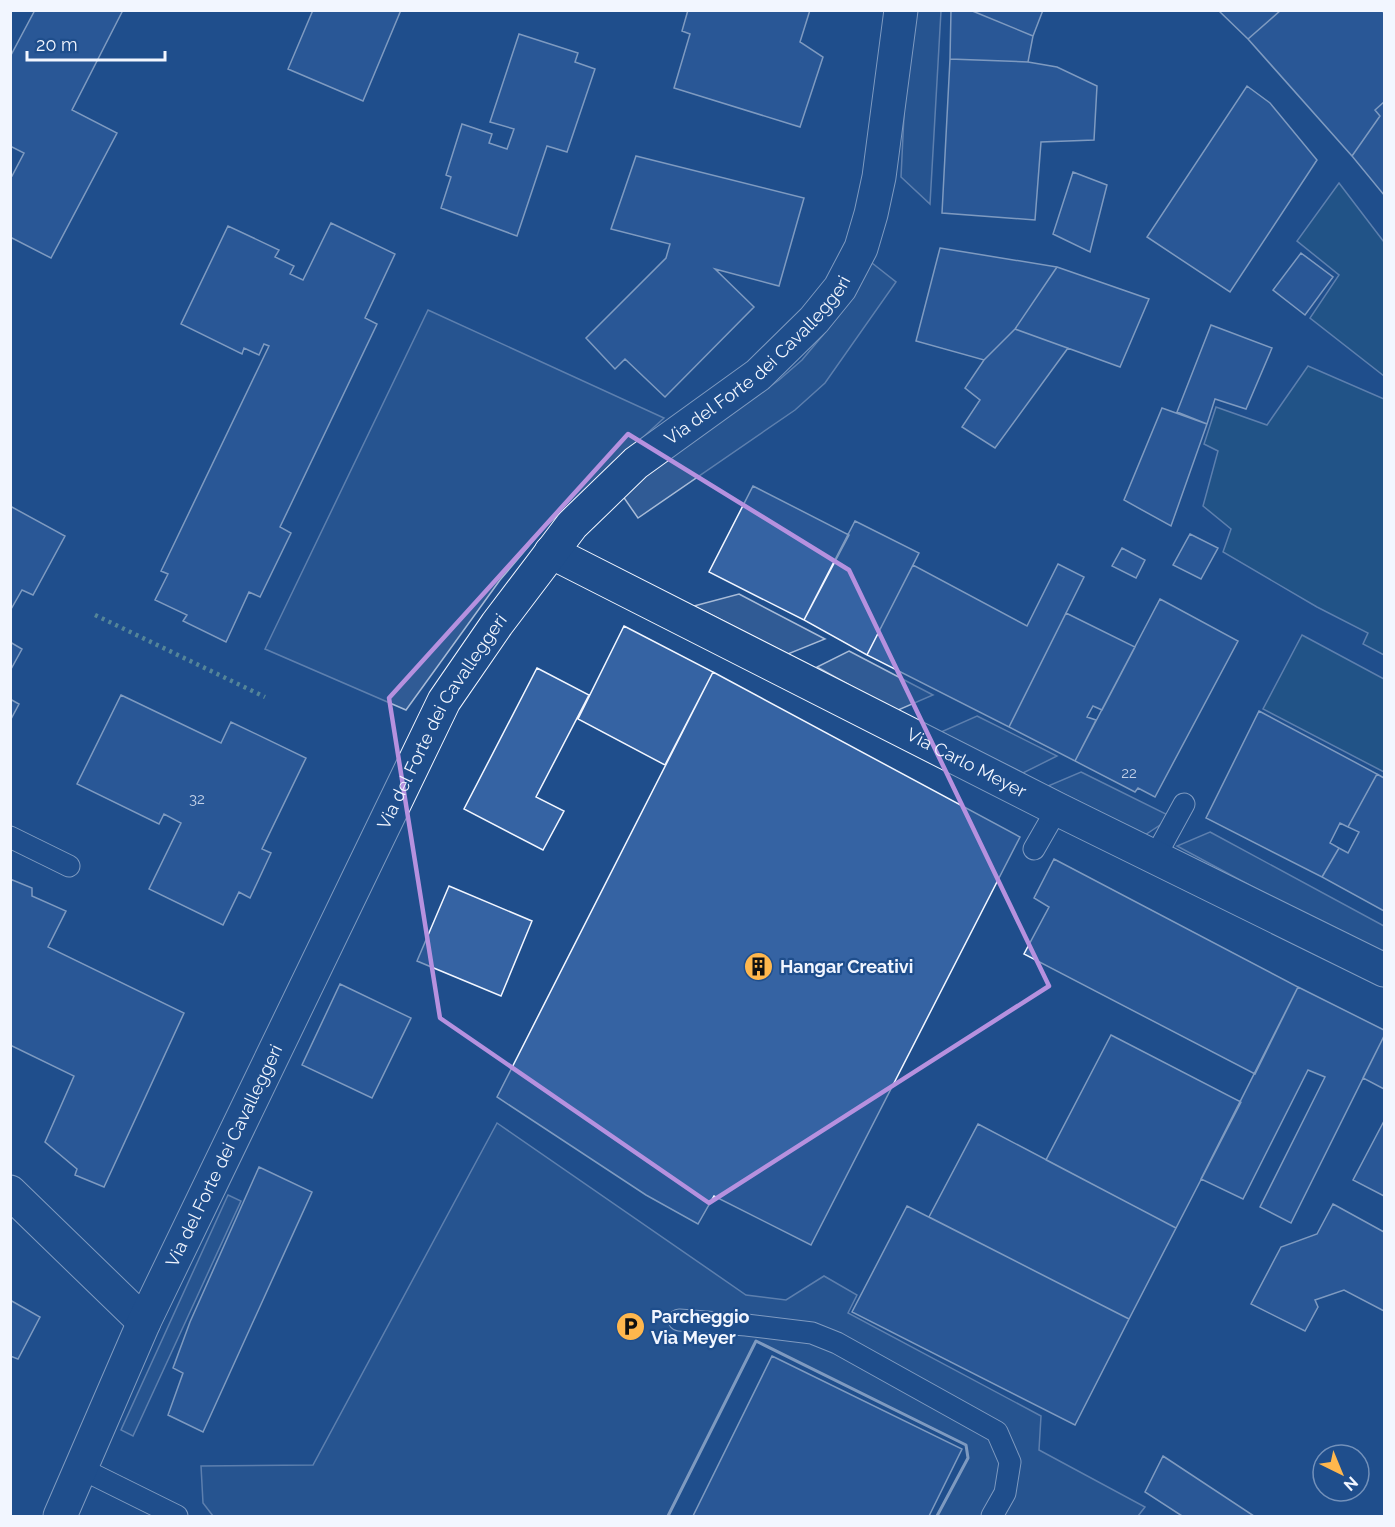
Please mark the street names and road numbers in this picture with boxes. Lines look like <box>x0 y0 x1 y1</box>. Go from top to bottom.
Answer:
street label: Via del Forte dei Cavalleggeri <box>660 272 854 449</box>
street label: Via del Forte dei Cavalleggeri <box>373 610 511 833</box>
street label: Via Carlo Meyer <box>903 723 1031 802</box>
street label: Via del Forte dei Cavalleggeri <box>161 1041 286 1270</box>

